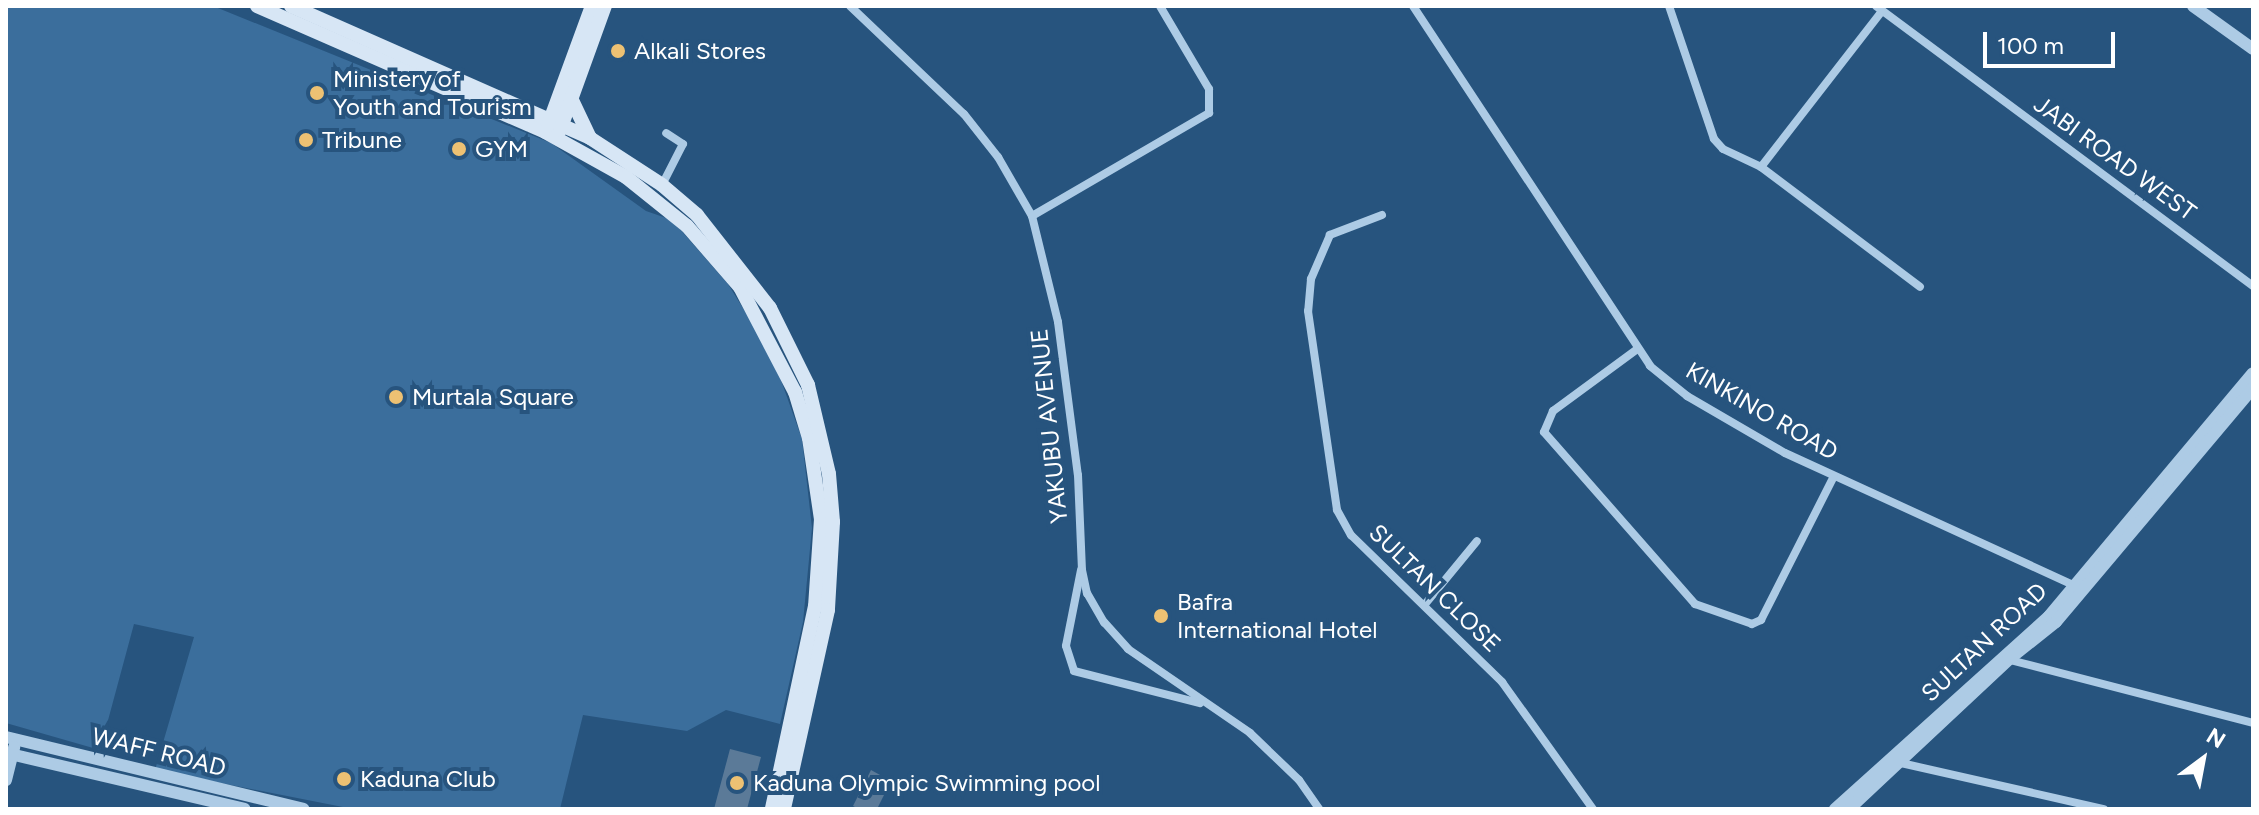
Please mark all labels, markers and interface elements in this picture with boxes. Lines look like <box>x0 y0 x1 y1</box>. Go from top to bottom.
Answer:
scale bar <box>1987 16 2119 66</box>
text: 100 m <box>1997 31 2064 60</box>
place label: Alkali Stores <box>634 37 766 65</box>
marker: Alkali Stores <box>609 42 627 60</box>
place label: Ministery of Youth and Tourism <box>333 65 532 121</box>
marker: Ministery of Youth and Tourism <box>308 84 326 102</box>
street label: JABI ROAD WEST <box>2028 90 2202 226</box>
place label: Tribune <box>322 126 402 154</box>
marker: Tribune <box>297 131 315 149</box>
place label: GYM <box>475 135 528 163</box>
marker: GYM <box>450 140 468 158</box>
street label: YAKUBU AVENUE <box>1024 327 1074 525</box>
street label: KINKINO ROAD <box>1681 356 1843 466</box>
place label: Murtala Square <box>412 383 574 411</box>
marker: Murtala Square <box>387 388 405 406</box>
street label: SULTAN CLOSE <box>1363 518 1507 658</box>
street label: SULTAN ROAD <box>1915 577 2053 707</box>
place label: Bafra International Hotel <box>1177 588 1377 644</box>
marker: Bafra International Hotel <box>1152 607 1170 625</box>
north arrow <box>2163 719 2243 799</box>
street label: WAFF ROAD <box>89 721 229 783</box>
text: N <box>2202 722 2230 754</box>
place label: Kaduna Club <box>360 765 496 793</box>
place label: Kaduna Olympic Swimming pool <box>753 769 1101 797</box>
marker: Kaduna Club <box>335 770 353 788</box>
marker: Kaduna Olympic Swimming pool <box>728 774 746 792</box>

